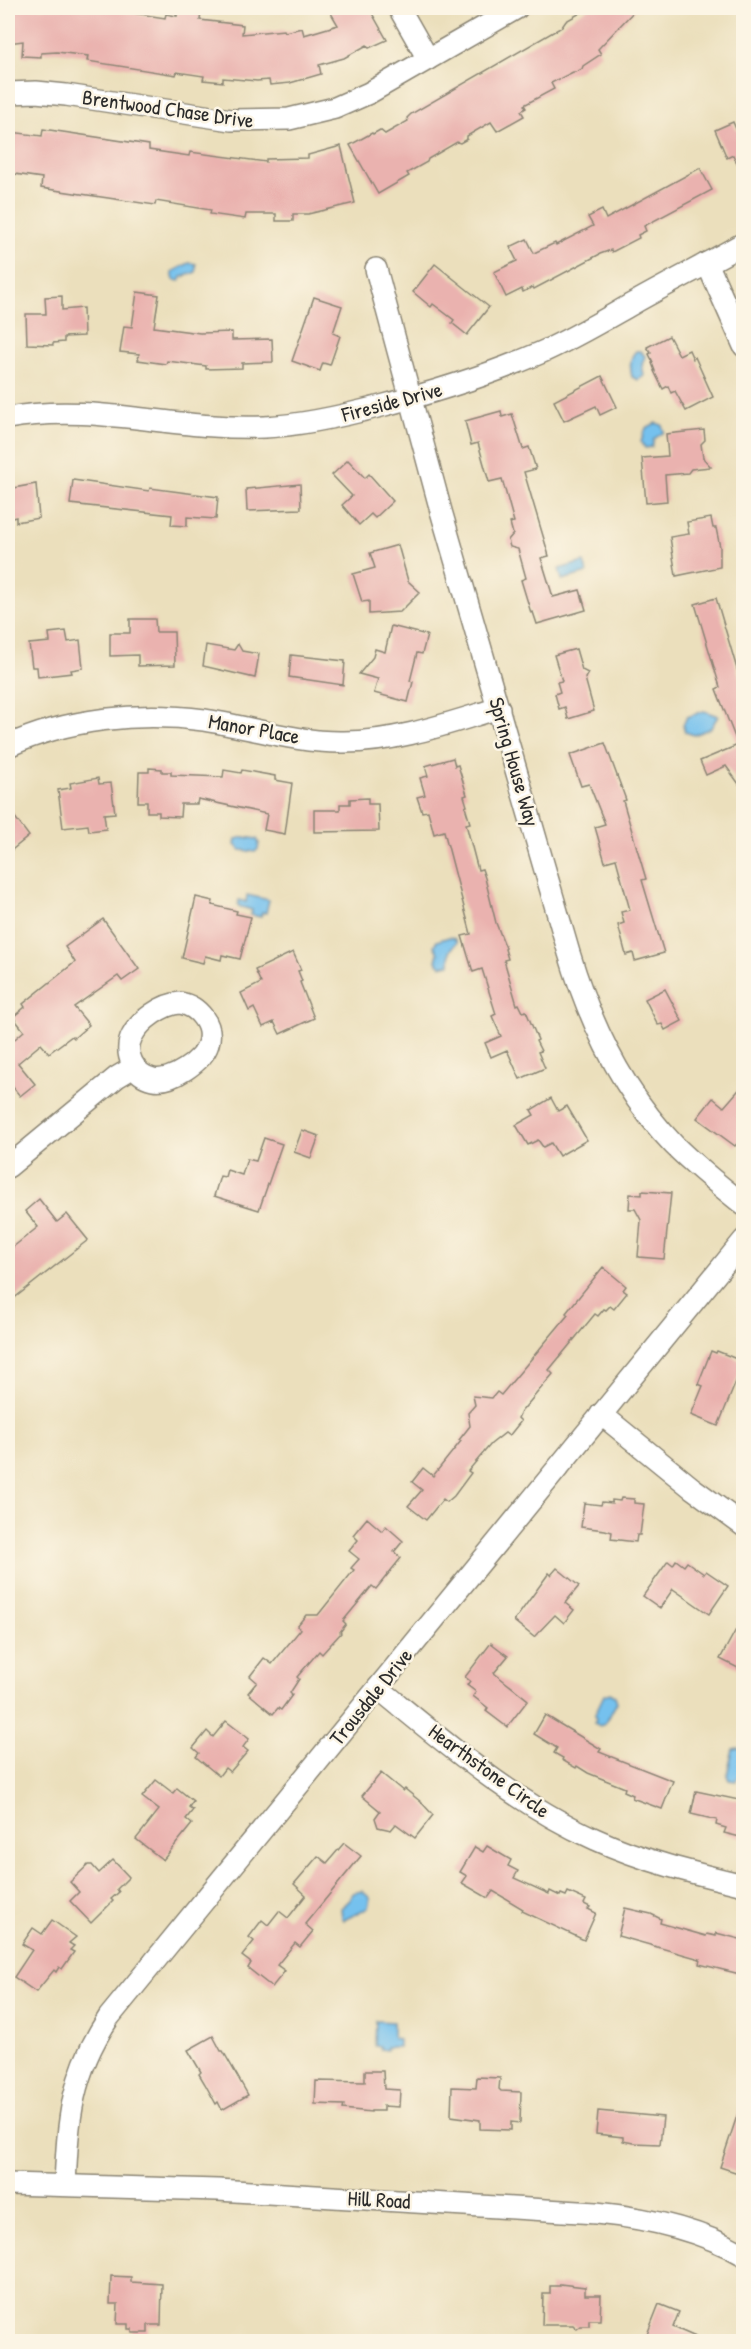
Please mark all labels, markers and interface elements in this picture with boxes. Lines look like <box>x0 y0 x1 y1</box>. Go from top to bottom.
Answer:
street label: Brentwood Chase Drive <box>80 82 256 135</box>
street label: Fireside Drive <box>338 374 445 429</box>
street label: Spring House Way <box>482 694 547 830</box>
street label: Manor Place <box>206 706 302 751</box>
street label: Trousdale Drive <box>322 1642 419 1752</box>
street label: Hearthstone Circle <box>423 1717 556 1824</box>
street label: Hill Road <box>347 2183 411 2216</box>

